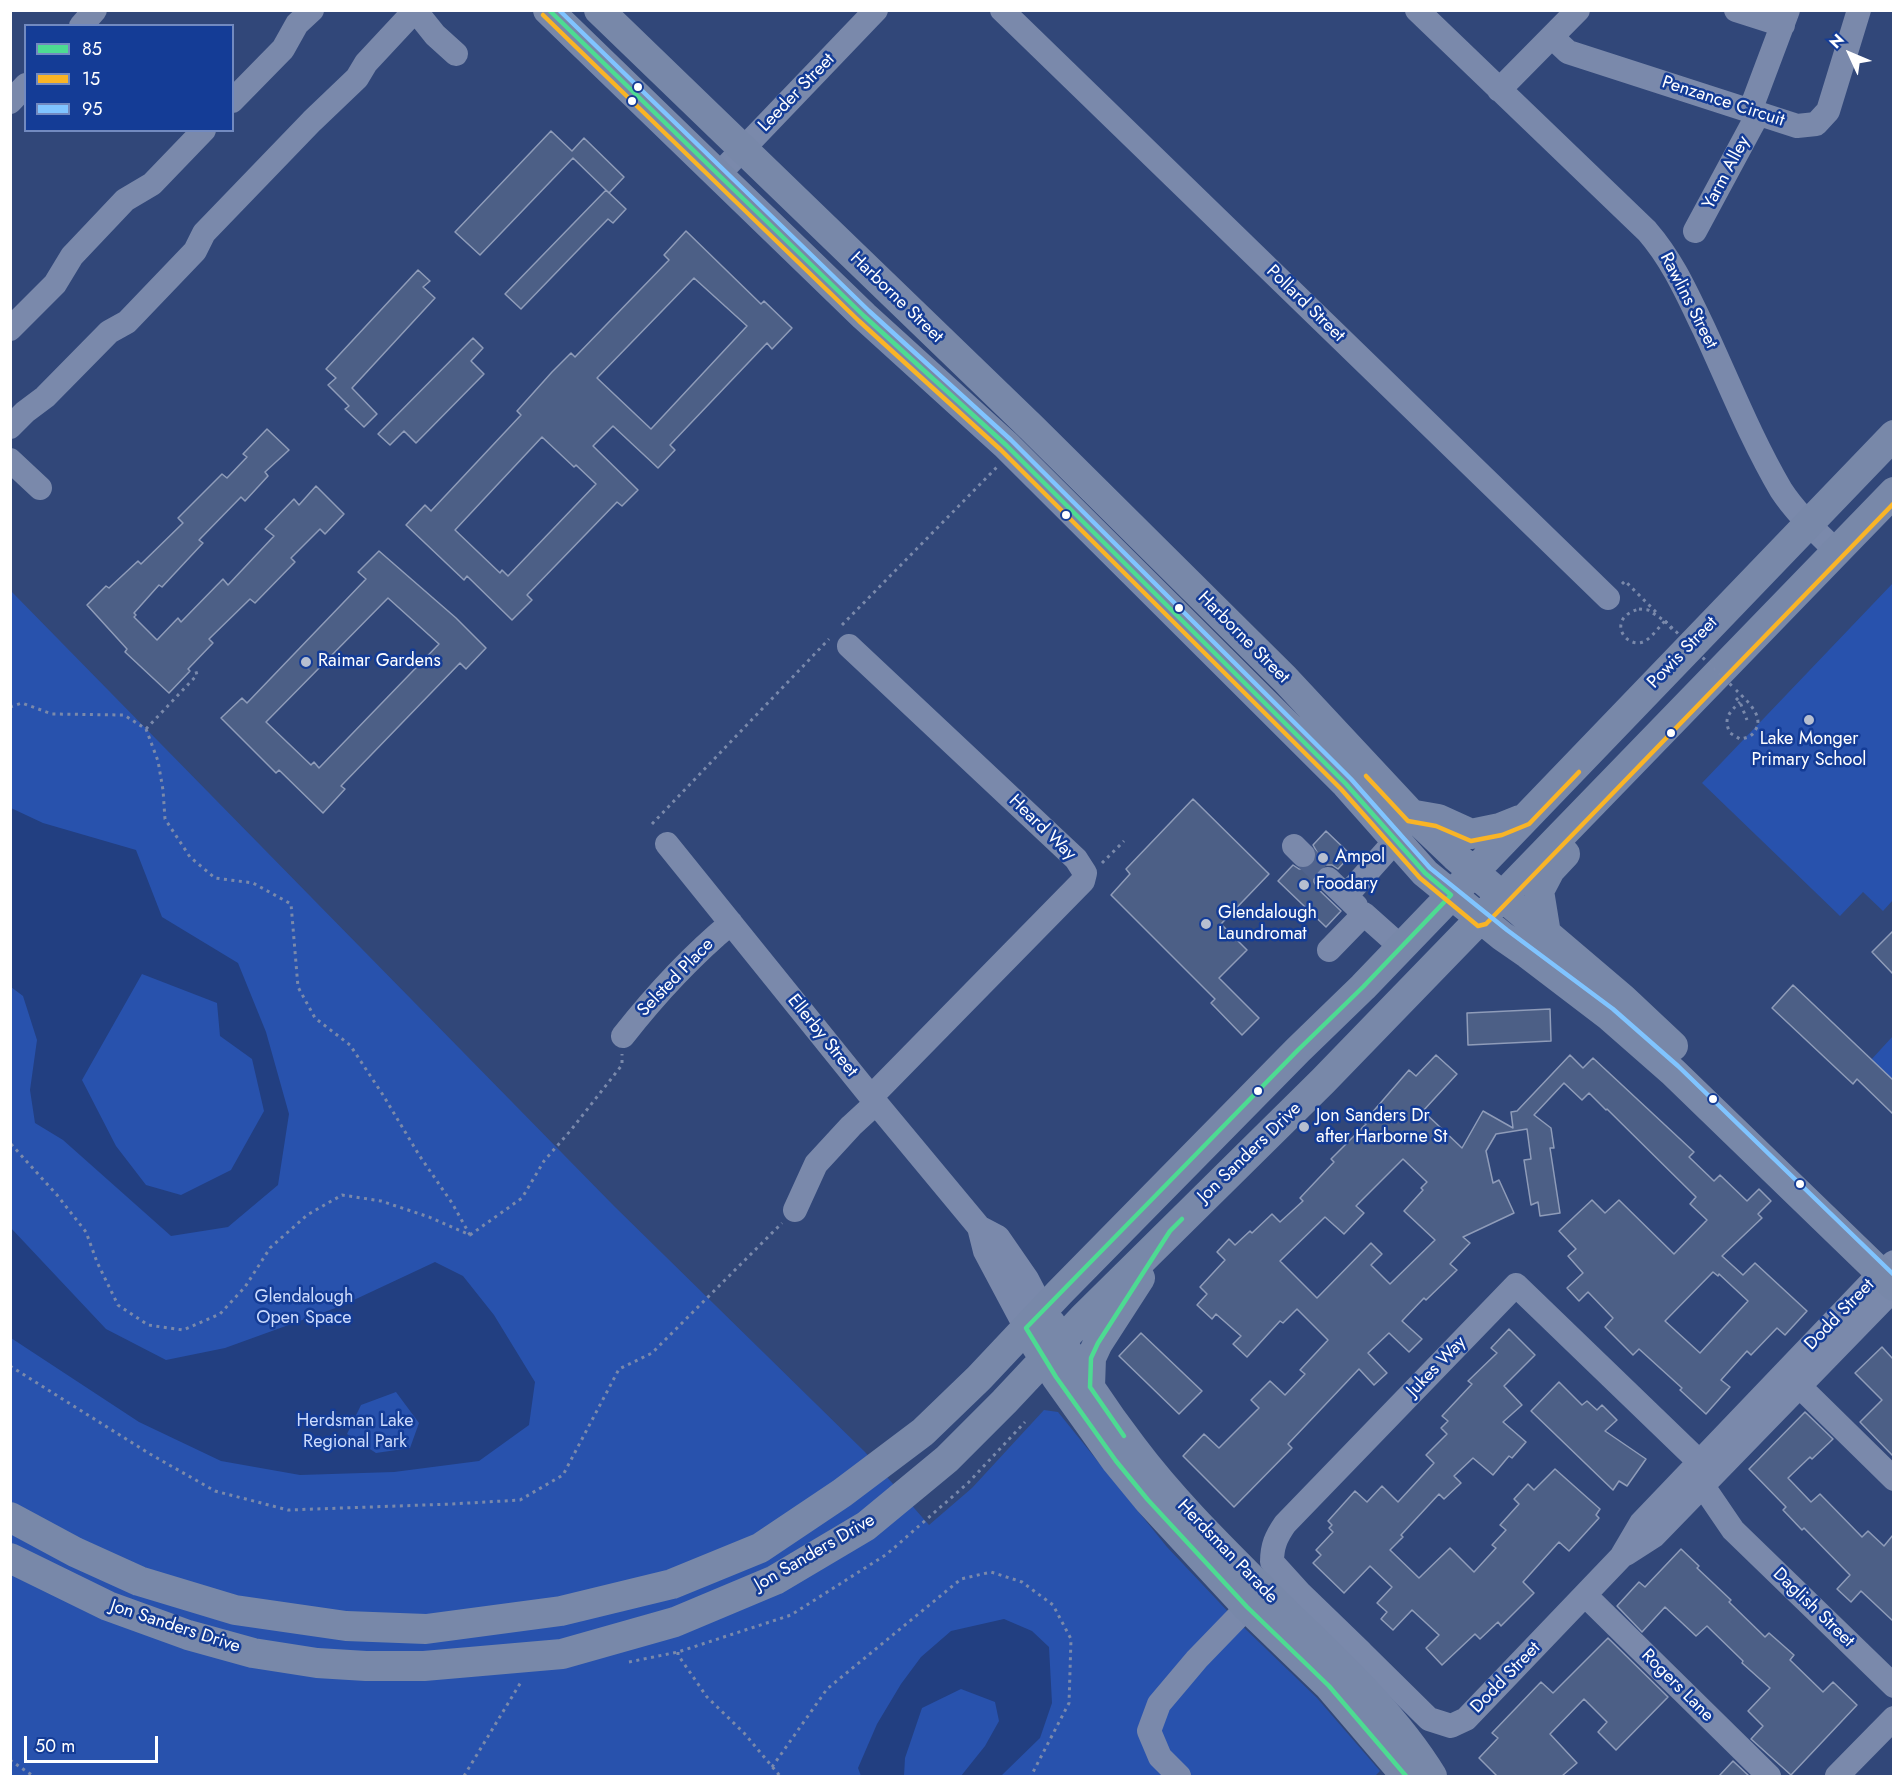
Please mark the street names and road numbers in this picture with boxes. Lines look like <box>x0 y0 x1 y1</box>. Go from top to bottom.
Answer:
street label: Leeder Street <box>754 49 840 137</box>
street label: Penzance Circuit <box>1659 72 1787 132</box>
street label: Yarm Alley <box>1699 133 1755 213</box>
street label: Harborne Street <box>845 248 947 348</box>
street label: Rawlins Street <box>1655 249 1721 353</box>
street label: Pollard Street <box>1261 261 1349 347</box>
street label: Harborne Street <box>1193 588 1293 688</box>
street label: Powis Street <box>1643 613 1723 693</box>
street label: Heard Way <box>1004 791 1080 865</box>
street label: Selsted Place <box>633 934 719 1022</box>
street label: Ellerby Street <box>782 990 862 1082</box>
street label: Jon Sanders Drive <box>1194 1098 1306 1208</box>
street label: Dodd Street <box>1801 1275 1879 1355</box>
street label: Jukes Way <box>1403 1332 1471 1402</box>
street label: Herdsman Parade <box>1172 1496 1282 1608</box>
street label: Jon Sanders Drive <box>751 1510 879 1596</box>
street label: Daglish Street <box>1768 1564 1858 1652</box>
street label: Jon Sanders Drive <box>107 1596 243 1658</box>
street label: Dodd Street <box>1467 1638 1545 1718</box>
street label: Rogers Lane <box>1636 1645 1718 1727</box>

